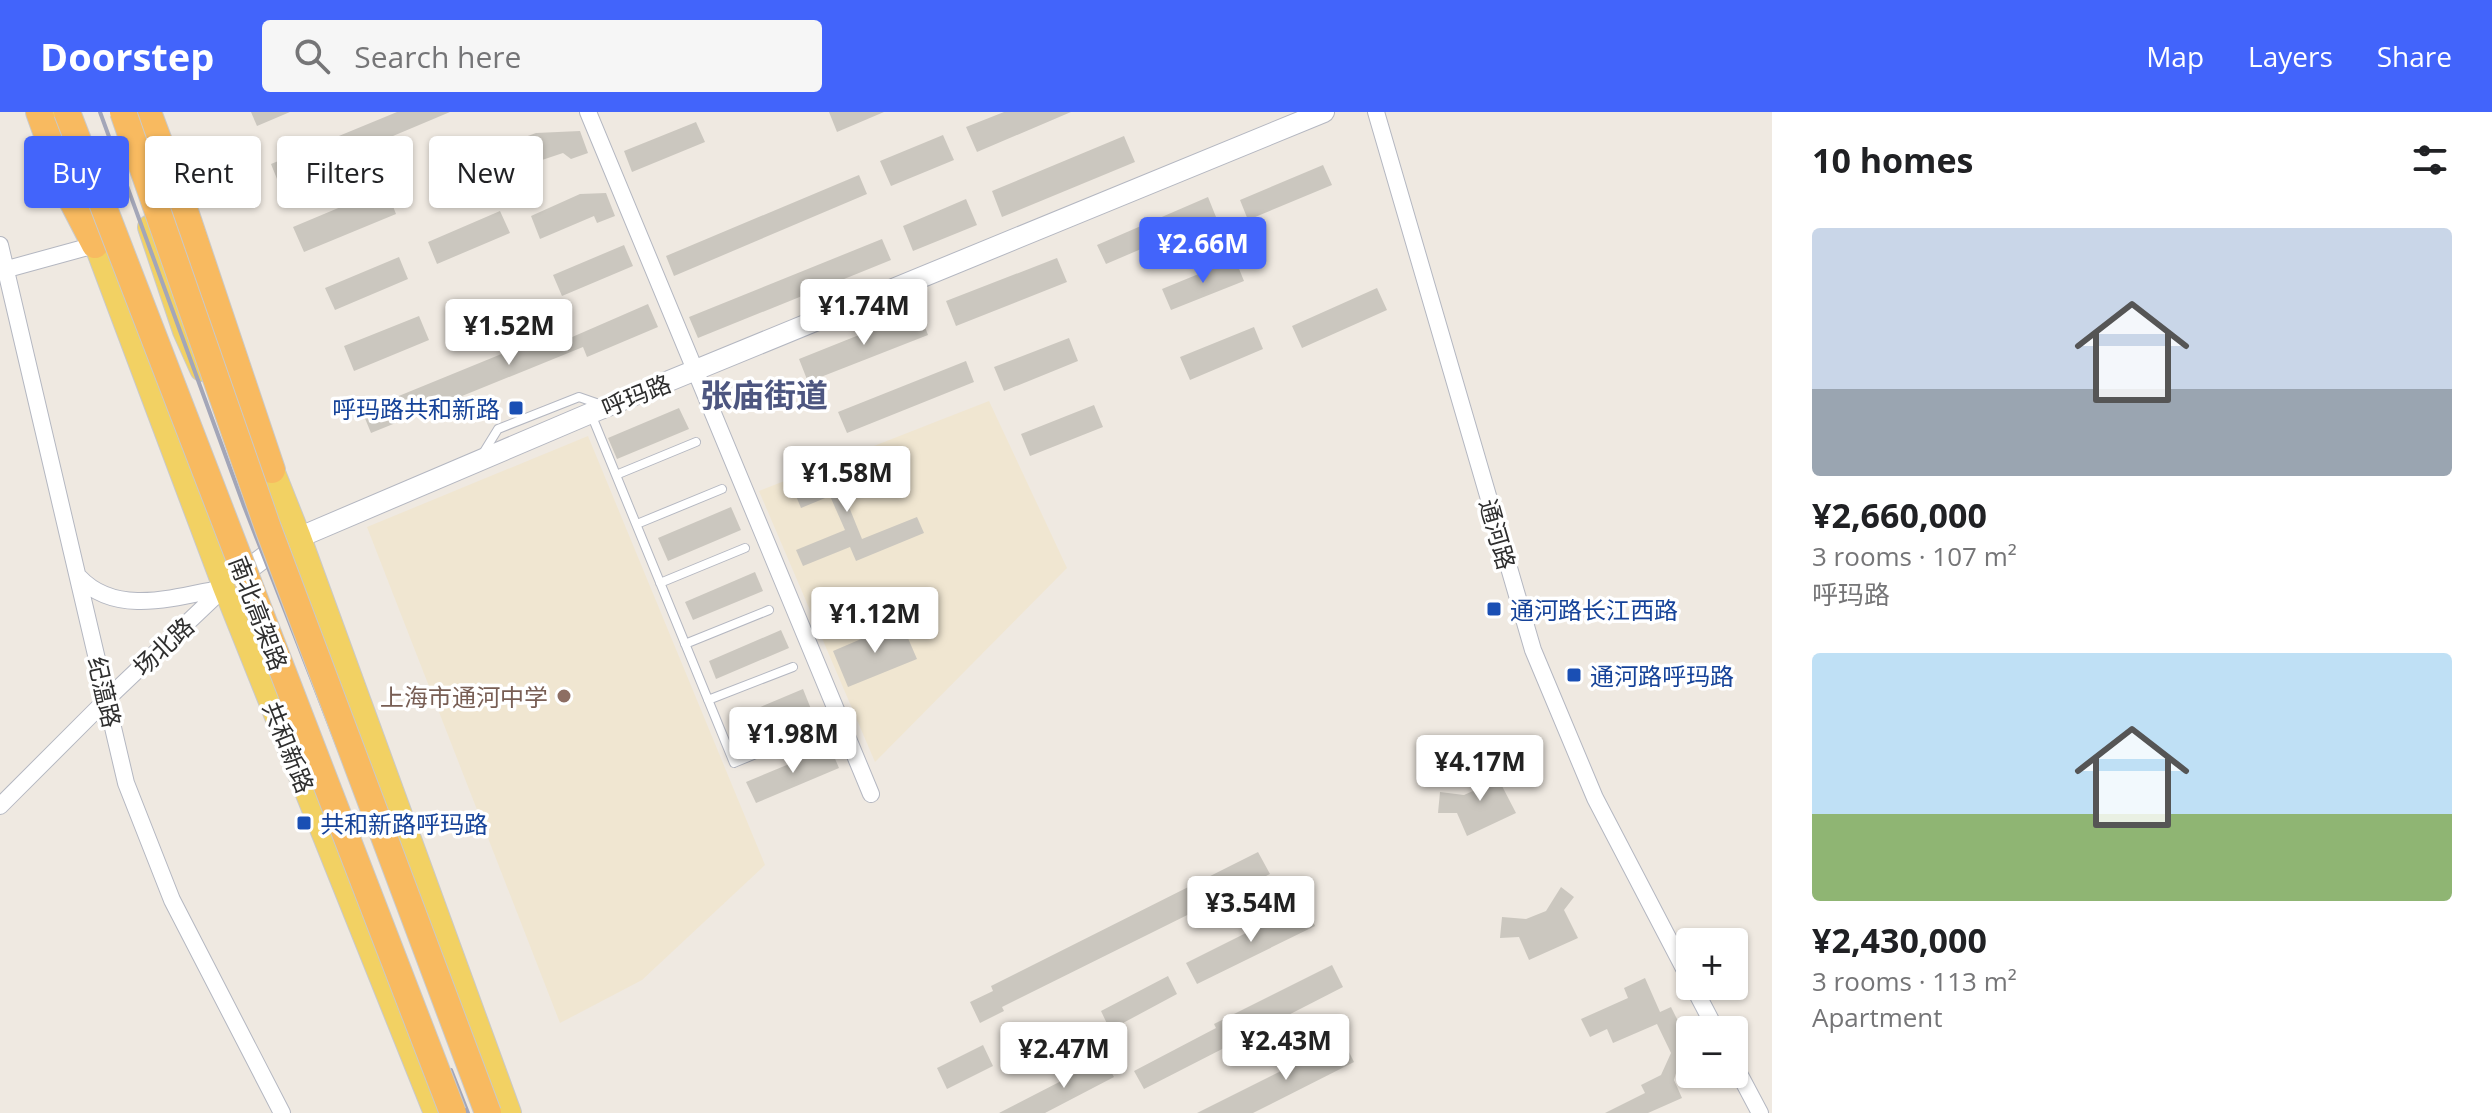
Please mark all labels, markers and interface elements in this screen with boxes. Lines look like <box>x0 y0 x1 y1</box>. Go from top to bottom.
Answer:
search box <box>262 20 822 92</box>
text: Doorstep <box>40 30 214 82</box>
icon: search <box>290 34 334 78</box>
text: Search here <box>354 36 521 77</box>
text: Map <box>2146 37 2204 75</box>
text: Layers <box>2248 37 2333 75</box>
text: Share <box>2377 37 2452 75</box>
chip: Buy <box>24 136 129 208</box>
chip: Rent <box>145 136 261 208</box>
chip: Filters <box>277 136 413 208</box>
chip: New <box>429 136 543 208</box>
text: 10 homes <box>1812 137 1973 183</box>
icon: filters <box>2408 138 2452 182</box>
pin: ¥2.66M <box>1138 217 1268 285</box>
text: ¥2.66M <box>1157 225 1249 261</box>
pin: ¥1.74M <box>799 279 929 347</box>
icon: home <box>2060 280 2204 424</box>
text: ¥1.74M <box>818 287 910 323</box>
pin: ¥1.52M <box>444 299 574 367</box>
text: ¥1.52M <box>463 307 555 343</box>
street label: 呼玛路 <box>596 366 676 424</box>
district label: 张庙街道 <box>700 373 828 416</box>
place label: 呼玛路共和新路 <box>332 392 500 425</box>
marker: 呼玛路共和新路 <box>507 399 525 417</box>
pin: ¥1.58M <box>782 446 912 514</box>
text: ¥1.58M <box>801 454 893 490</box>
text: ¥2,660,000 <box>1812 492 1987 538</box>
street label: 通河路 <box>1472 495 1524 573</box>
text: 3 rooms · 107 m² <box>1812 538 2017 574</box>
street label: 南北高架路 <box>222 551 296 675</box>
text: 呼玛路 <box>1812 576 1890 612</box>
pin: ¥1.12M <box>810 587 940 655</box>
place label: 通河路长江西路 <box>1510 593 1678 626</box>
text: ¥1.12M <box>829 595 921 631</box>
marker: 通河路长江西路 <box>1485 600 1503 618</box>
street label: 场北路 <box>125 609 201 683</box>
street label: 纪蕰路 <box>81 653 129 731</box>
place label: 通河路呼玛路 <box>1590 659 1734 692</box>
marker: 通河路呼玛路 <box>1565 666 1583 684</box>
place label: 上海市通河中学 <box>380 680 548 713</box>
marker: 上海市通河中学 <box>555 687 573 705</box>
street label: 共和新路 <box>256 696 322 798</box>
icon: home <box>2060 705 2204 849</box>
pin: ¥1.98M <box>728 707 858 775</box>
text: ¥1.98M <box>747 715 839 751</box>
pin: ¥4.17M <box>1415 735 1545 803</box>
text: ¥4.17M <box>1434 743 1526 779</box>
place label: 共和新路呼玛路 <box>320 807 488 840</box>
marker: 共和新路呼玛路 <box>295 814 313 832</box>
pin: ¥3.54M <box>1186 876 1316 944</box>
text: ¥3.54M <box>1205 884 1297 920</box>
text: ¥2,430,000 <box>1812 917 1987 963</box>
map controls <box>1676 928 1748 1088</box>
button: + <box>1676 928 1748 1000</box>
text: 3 rooms · 113 m² <box>1812 963 2017 999</box>
text: Apartment <box>1812 999 1943 1035</box>
pin: ¥2.43M <box>1221 1014 1351 1082</box>
button: − <box>1676 1016 1748 1088</box>
pin: ¥2.47M <box>999 1022 1129 1090</box>
text: ¥2.43M <box>1240 1022 1332 1058</box>
text: ¥2.47M <box>1018 1030 1110 1066</box>

